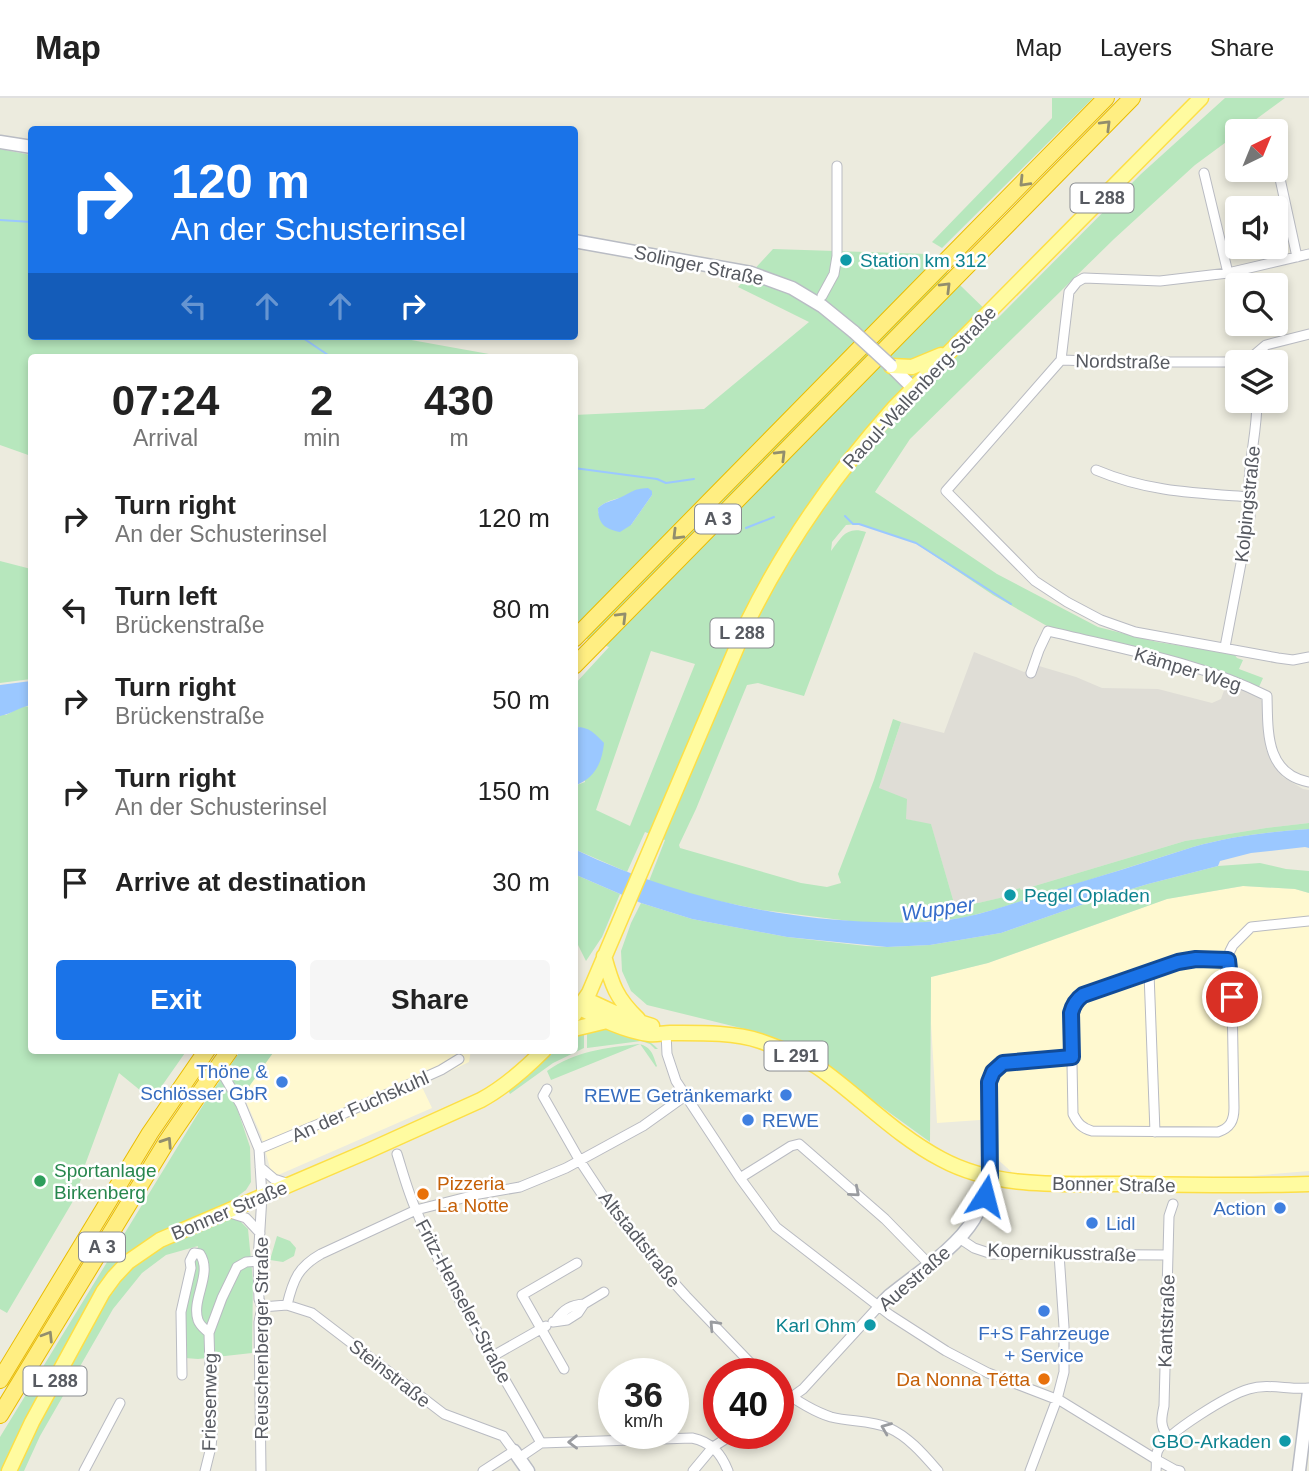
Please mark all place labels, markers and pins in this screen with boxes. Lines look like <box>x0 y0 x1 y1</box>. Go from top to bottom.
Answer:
place label: Station km 312 <box>860 250 987 271</box>
marker: Station km 312 <box>838 252 854 268</box>
place label: Pegel Opladen <box>1024 885 1150 906</box>
marker: Pegel Opladen <box>1002 887 1018 903</box>
pin <box>1202 967 1262 1027</box>
place label: Thöne & Schlösser GbR <box>140 1061 268 1104</box>
marker: Thöne & Schlösser GbR <box>274 1074 290 1090</box>
place label: REWE Getränkemarkt <box>584 1085 773 1106</box>
marker: REWE Getränkemarkt <box>778 1087 794 1103</box>
place label: REWE <box>762 1110 819 1131</box>
marker: REWE <box>740 1112 756 1128</box>
place label: Sportanlage Birkenberg <box>54 1160 156 1203</box>
marker: Sportanlage Birkenberg <box>32 1173 48 1189</box>
place label: Pizzeria La Notte <box>437 1173 509 1216</box>
marker: Pizzeria La Notte <box>415 1186 431 1202</box>
place label: Action <box>1213 1198 1266 1219</box>
marker: Action <box>1272 1200 1288 1216</box>
place label: Lidl <box>1106 1213 1136 1234</box>
marker: Lidl <box>1084 1215 1100 1231</box>
marker: F+S Fahrzeuge + Service <box>1036 1303 1052 1319</box>
place label: Karl Ohm <box>776 1315 856 1336</box>
marker: Karl Ohm <box>862 1317 878 1333</box>
place label: F+S Fahrzeuge + Service <box>978 1323 1110 1366</box>
place label: Da Nonna Tétta <box>896 1369 1030 1390</box>
marker: Da Nonna Tétta <box>1036 1371 1052 1387</box>
place label: GBO-Arkaden <box>1152 1431 1271 1452</box>
marker: GBO-Arkaden <box>1277 1433 1293 1449</box>

